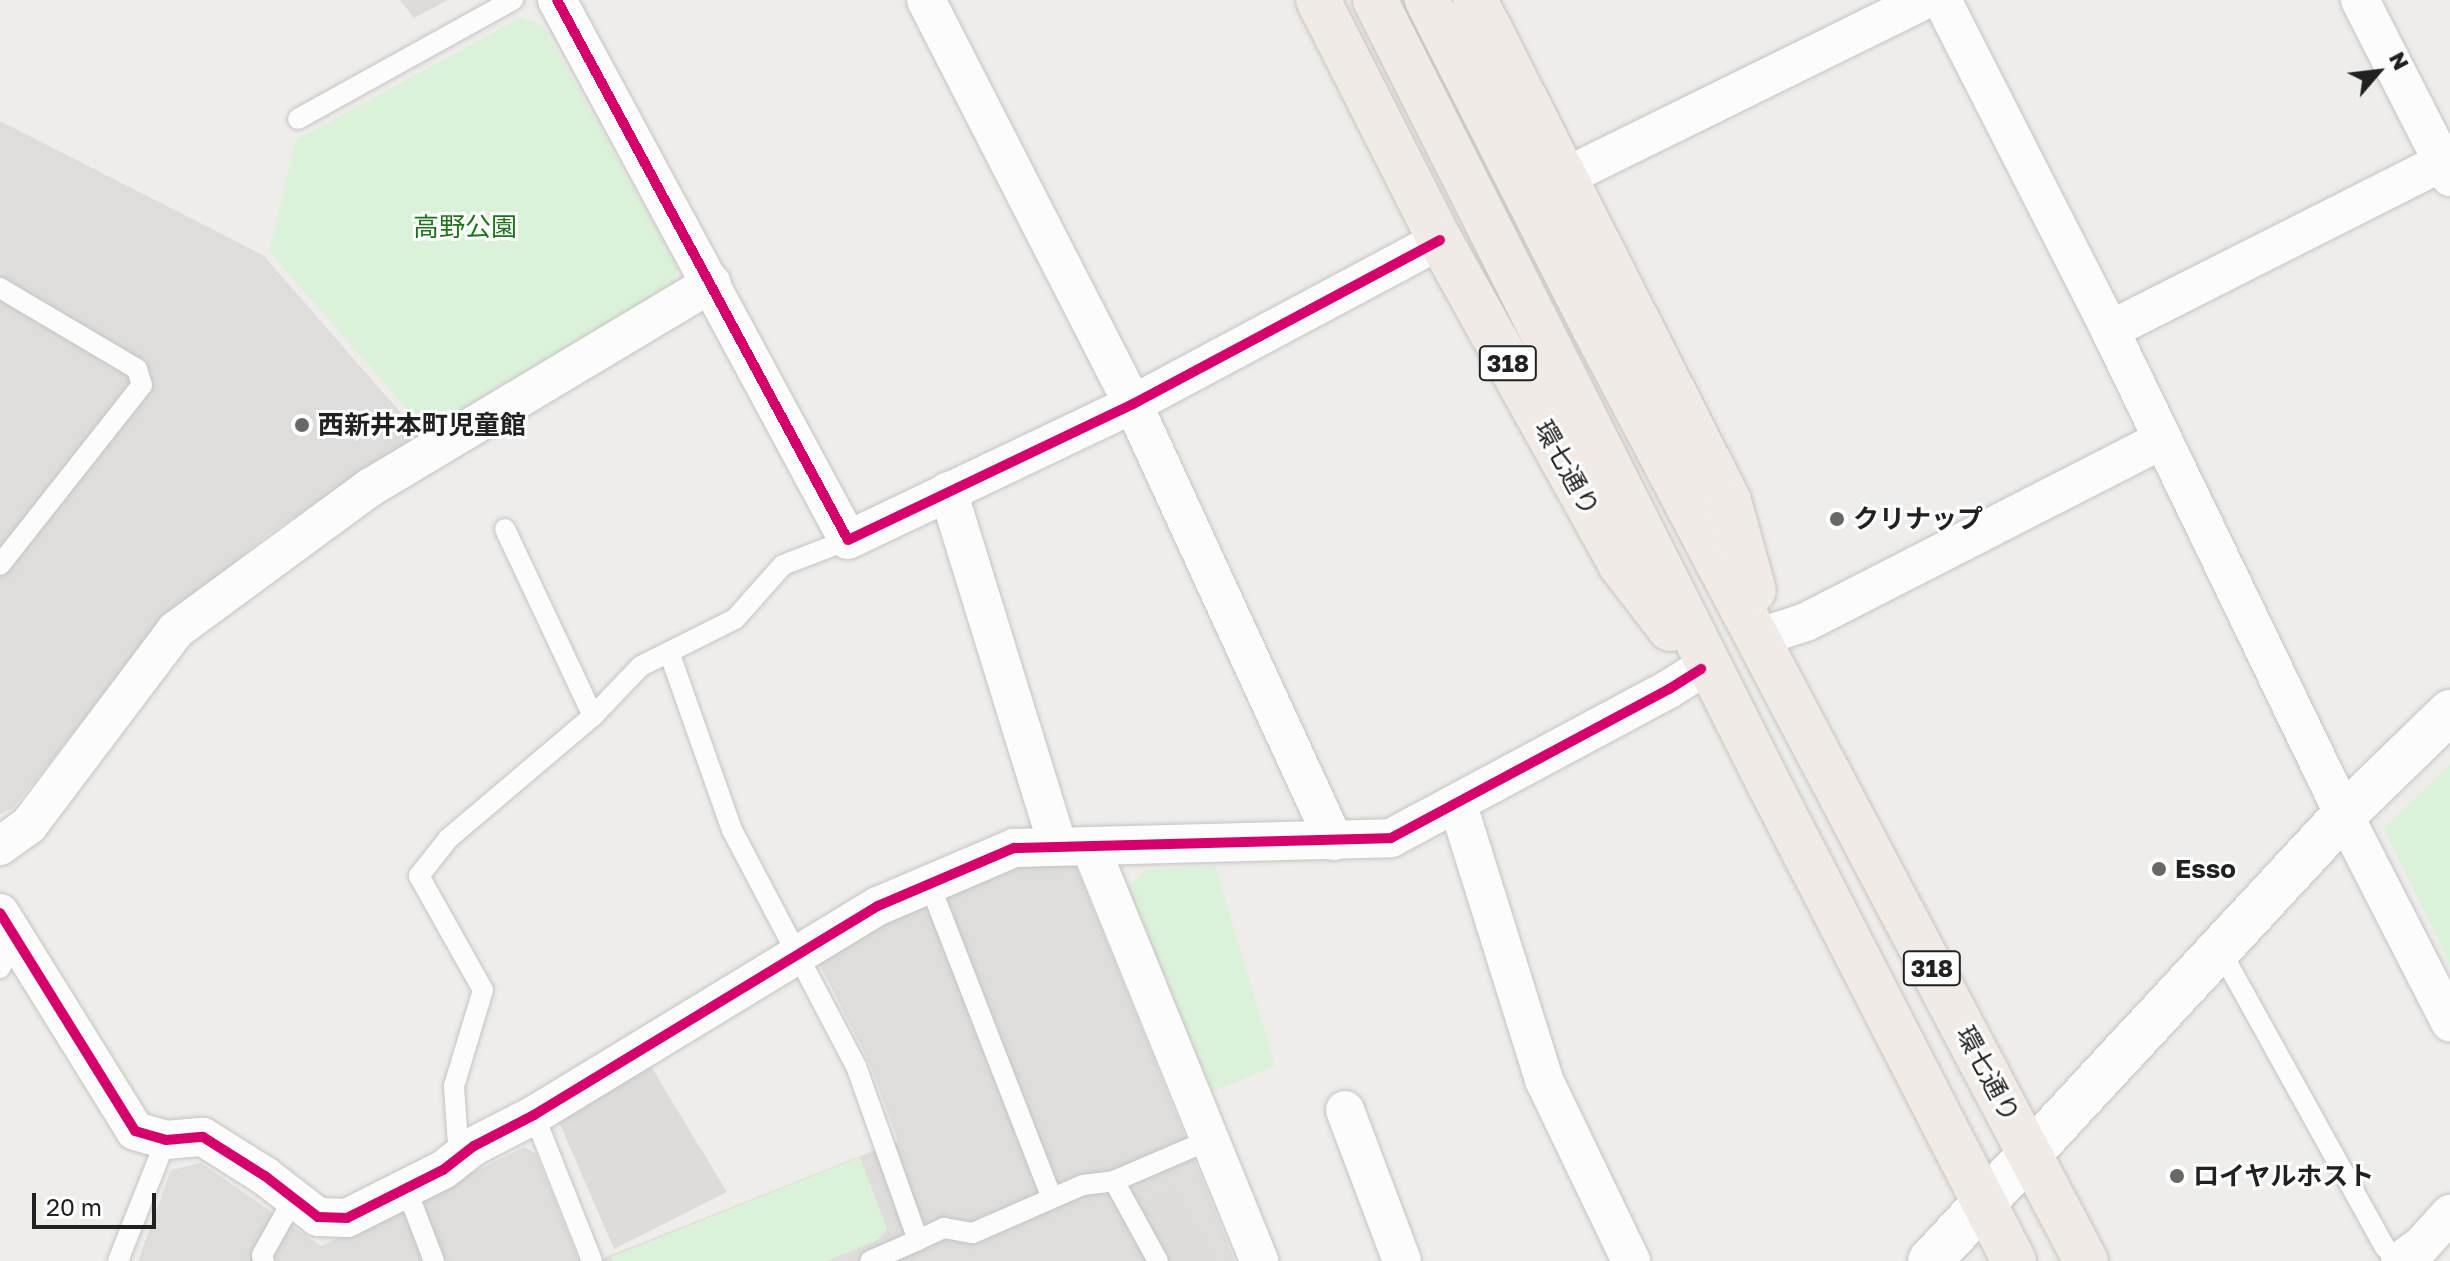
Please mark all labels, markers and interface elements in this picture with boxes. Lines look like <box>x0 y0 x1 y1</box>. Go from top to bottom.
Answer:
north arrow <box>2338 32 2418 112</box>
text: N <box>2384 47 2415 74</box>
park label: 高野公園 <box>413 211 517 243</box>
road number: 318 <box>1478 343 1538 383</box>
place label: 西新井本町児童館 <box>318 409 526 441</box>
street label: 環七通り <box>1528 415 1606 521</box>
marker: 西新井本町児童館 <box>293 416 311 434</box>
place label: クリナップ <box>1853 503 1983 535</box>
marker: クリナップ <box>1828 510 1846 528</box>
place label: Esso <box>2175 853 2236 885</box>
marker: Esso <box>2150 860 2168 878</box>
road number: 318 <box>1902 948 1962 988</box>
street label: 環七通り <box>1950 1021 2026 1127</box>
place label: ロイヤルホスト <box>2193 1160 2375 1192</box>
marker: ロイヤルホスト <box>2168 1167 2186 1185</box>
scale bar <box>36 1177 160 1227</box>
text: 20 m <box>46 1192 102 1221</box>

